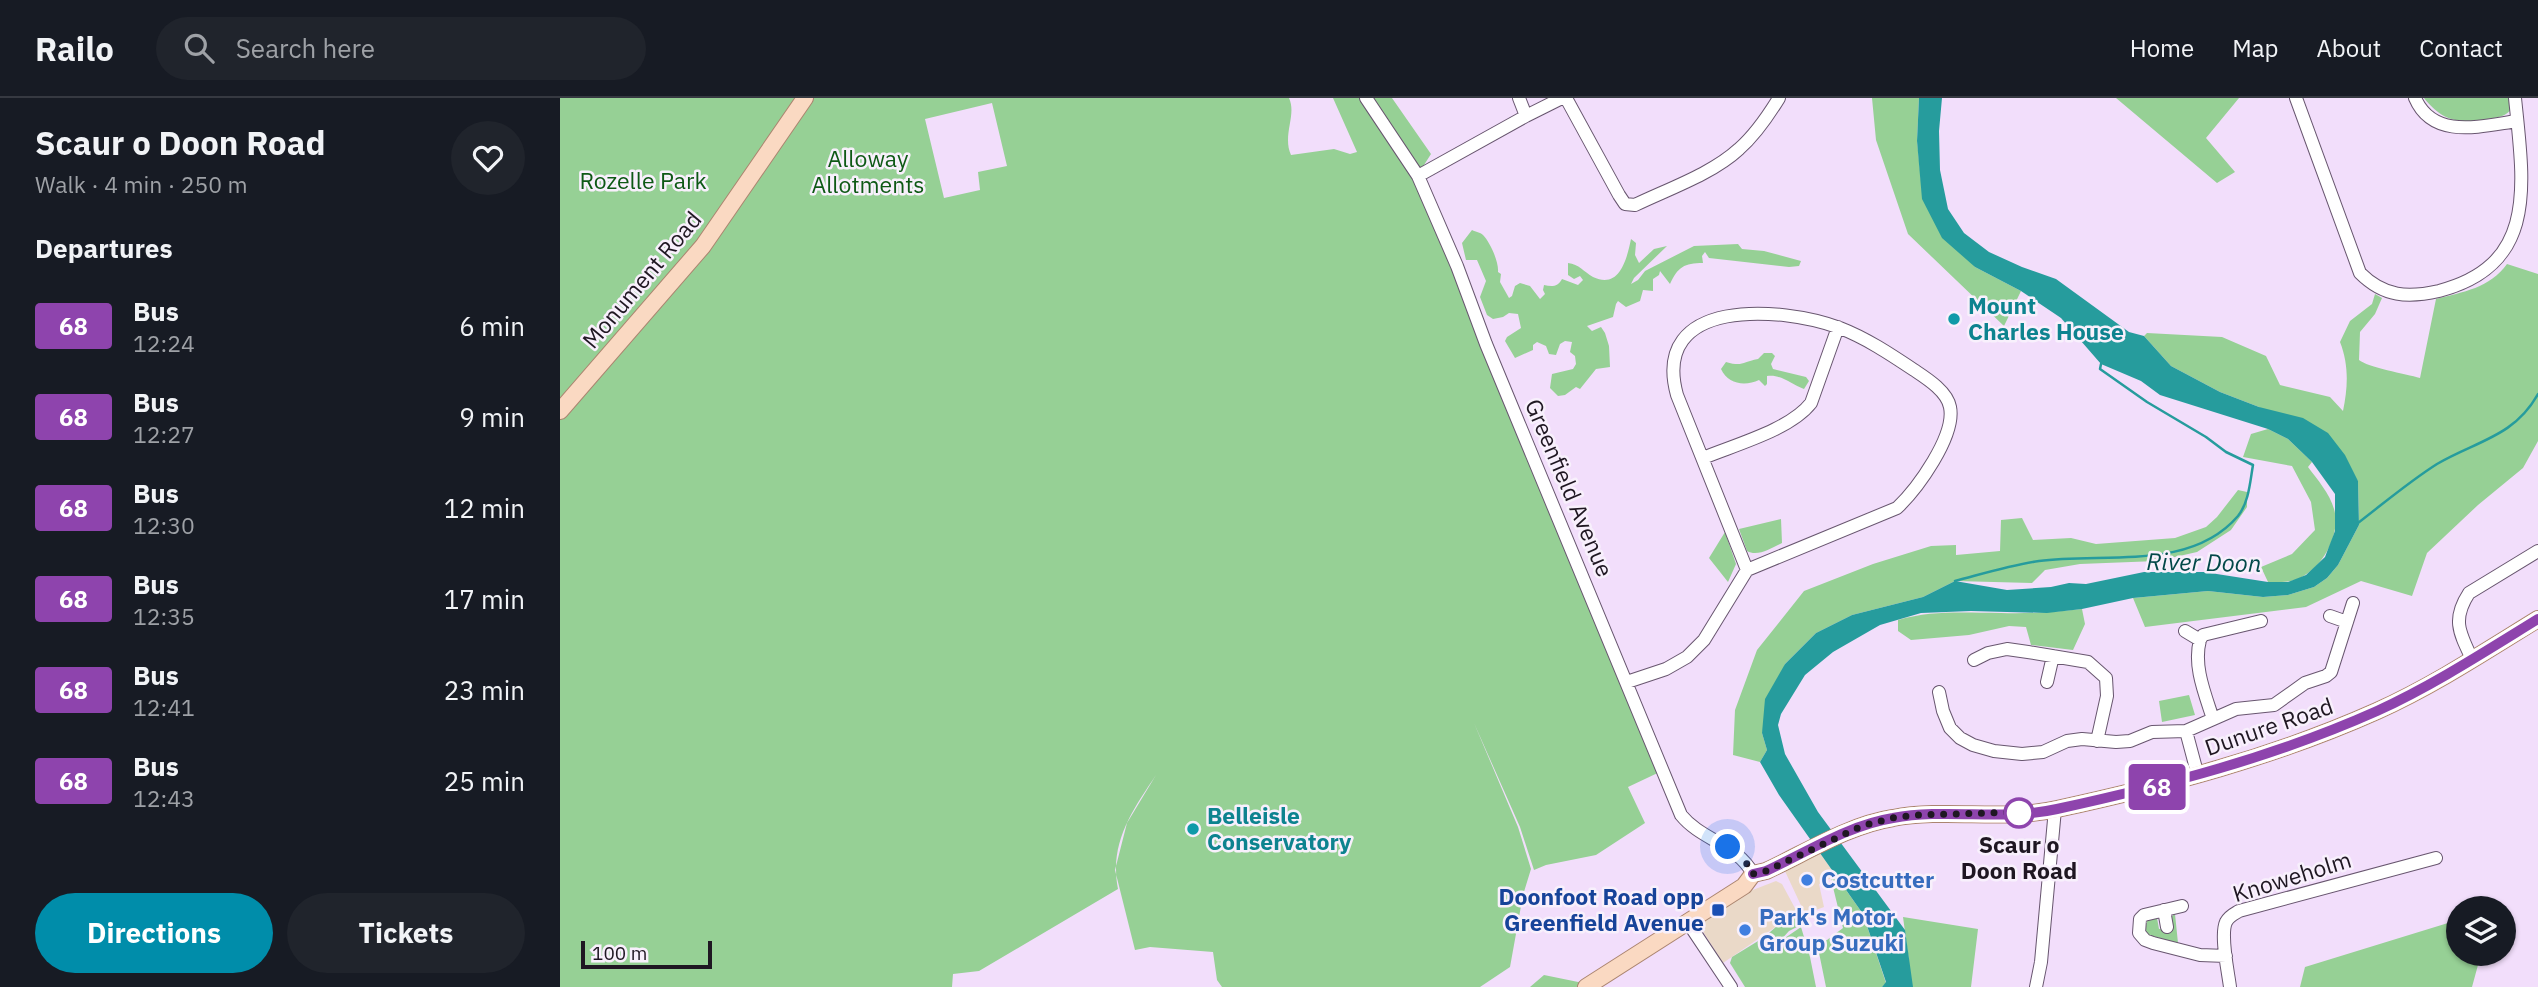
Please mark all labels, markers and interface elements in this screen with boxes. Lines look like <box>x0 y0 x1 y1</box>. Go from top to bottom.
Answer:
search box <box>156 17 646 80</box>
text: Railo <box>35 27 114 70</box>
icon: search <box>180 29 218 67</box>
text: Search here <box>236 31 375 65</box>
text: Home <box>2130 32 2194 64</box>
text: Map <box>2232 32 2278 64</box>
text: About <box>2316 32 2381 64</box>
text: Contact <box>2419 32 2503 64</box>
text: Scaur o Doon Road <box>35 121 326 164</box>
button: heart <box>451 121 525 195</box>
park label: Alloway Allotments <box>811 143 925 199</box>
park label: Rozelle Park <box>579 165 707 195</box>
text: Walk · 4 min · 250 m <box>35 169 248 199</box>
street label: Monument Road <box>575 205 707 354</box>
text: Departures <box>35 231 173 265</box>
place label: Mount Charles House <box>1968 290 2124 346</box>
text: Bus <box>133 294 179 328</box>
text: 6 min <box>459 309 525 343</box>
text: 68 <box>59 310 88 342</box>
marker: Mount Charles House <box>1946 311 1962 327</box>
text: 12:24 <box>133 328 195 358</box>
text: Bus <box>133 385 179 419</box>
street label: Greenfield Avenue <box>1519 394 1621 581</box>
text: 9 min <box>459 400 525 434</box>
text: 68 <box>59 401 88 433</box>
text: 12:27 <box>133 419 195 449</box>
text: Bus <box>133 476 179 510</box>
text: 12 min <box>444 491 525 525</box>
text: 68 <box>59 492 88 524</box>
text: 12:30 <box>133 510 195 540</box>
water label: River Doon <box>2146 545 2262 579</box>
text: Bus <box>133 567 179 601</box>
text: 17 min <box>444 582 525 616</box>
text: 68 <box>59 583 88 615</box>
text: 12:35 <box>133 601 195 631</box>
text: Bus <box>133 658 179 692</box>
text: 23 min <box>444 673 525 707</box>
text: 68 <box>59 674 88 706</box>
street label: Dunure Road <box>2200 690 2337 762</box>
text: 12:41 <box>133 692 195 722</box>
text: Bus <box>133 749 179 783</box>
text: 25 min <box>444 764 525 798</box>
line badge: 68 <box>2126 764 2188 810</box>
text: 68 <box>59 765 88 797</box>
text: 68 <box>2143 771 2171 803</box>
text: 12:43 <box>133 783 195 813</box>
marker: Scaur o Doon Road <box>2004 798 2034 828</box>
place label: Belleisle Conservatory <box>1207 800 1352 856</box>
marker: Belleisle Conservatory <box>1185 821 1201 837</box>
your location <box>1710 829 1745 864</box>
place label: Scaur o Doon Road <box>1961 829 2077 885</box>
street label: Knoweholm <box>2229 844 2355 908</box>
place label: Costcutter <box>1821 864 1934 894</box>
marker: Costcutter <box>1799 872 1815 888</box>
place label: Doonfoot Road opp Greenfield Avenue <box>1498 881 1704 937</box>
button: Directions <box>35 893 273 973</box>
button: Tickets <box>287 893 525 973</box>
map controls <box>2446 896 2516 966</box>
button: layers <box>2446 896 2516 966</box>
place label: Park's Motor Group Suzuki <box>1759 901 1904 957</box>
marker: Doonfoot Road opp Greenfield Avenue <box>1710 902 1726 918</box>
marker: Park's Motor Group Suzuki <box>1737 922 1753 938</box>
scale bar <box>581 938 712 970</box>
text: 100 m <box>592 941 647 965</box>

